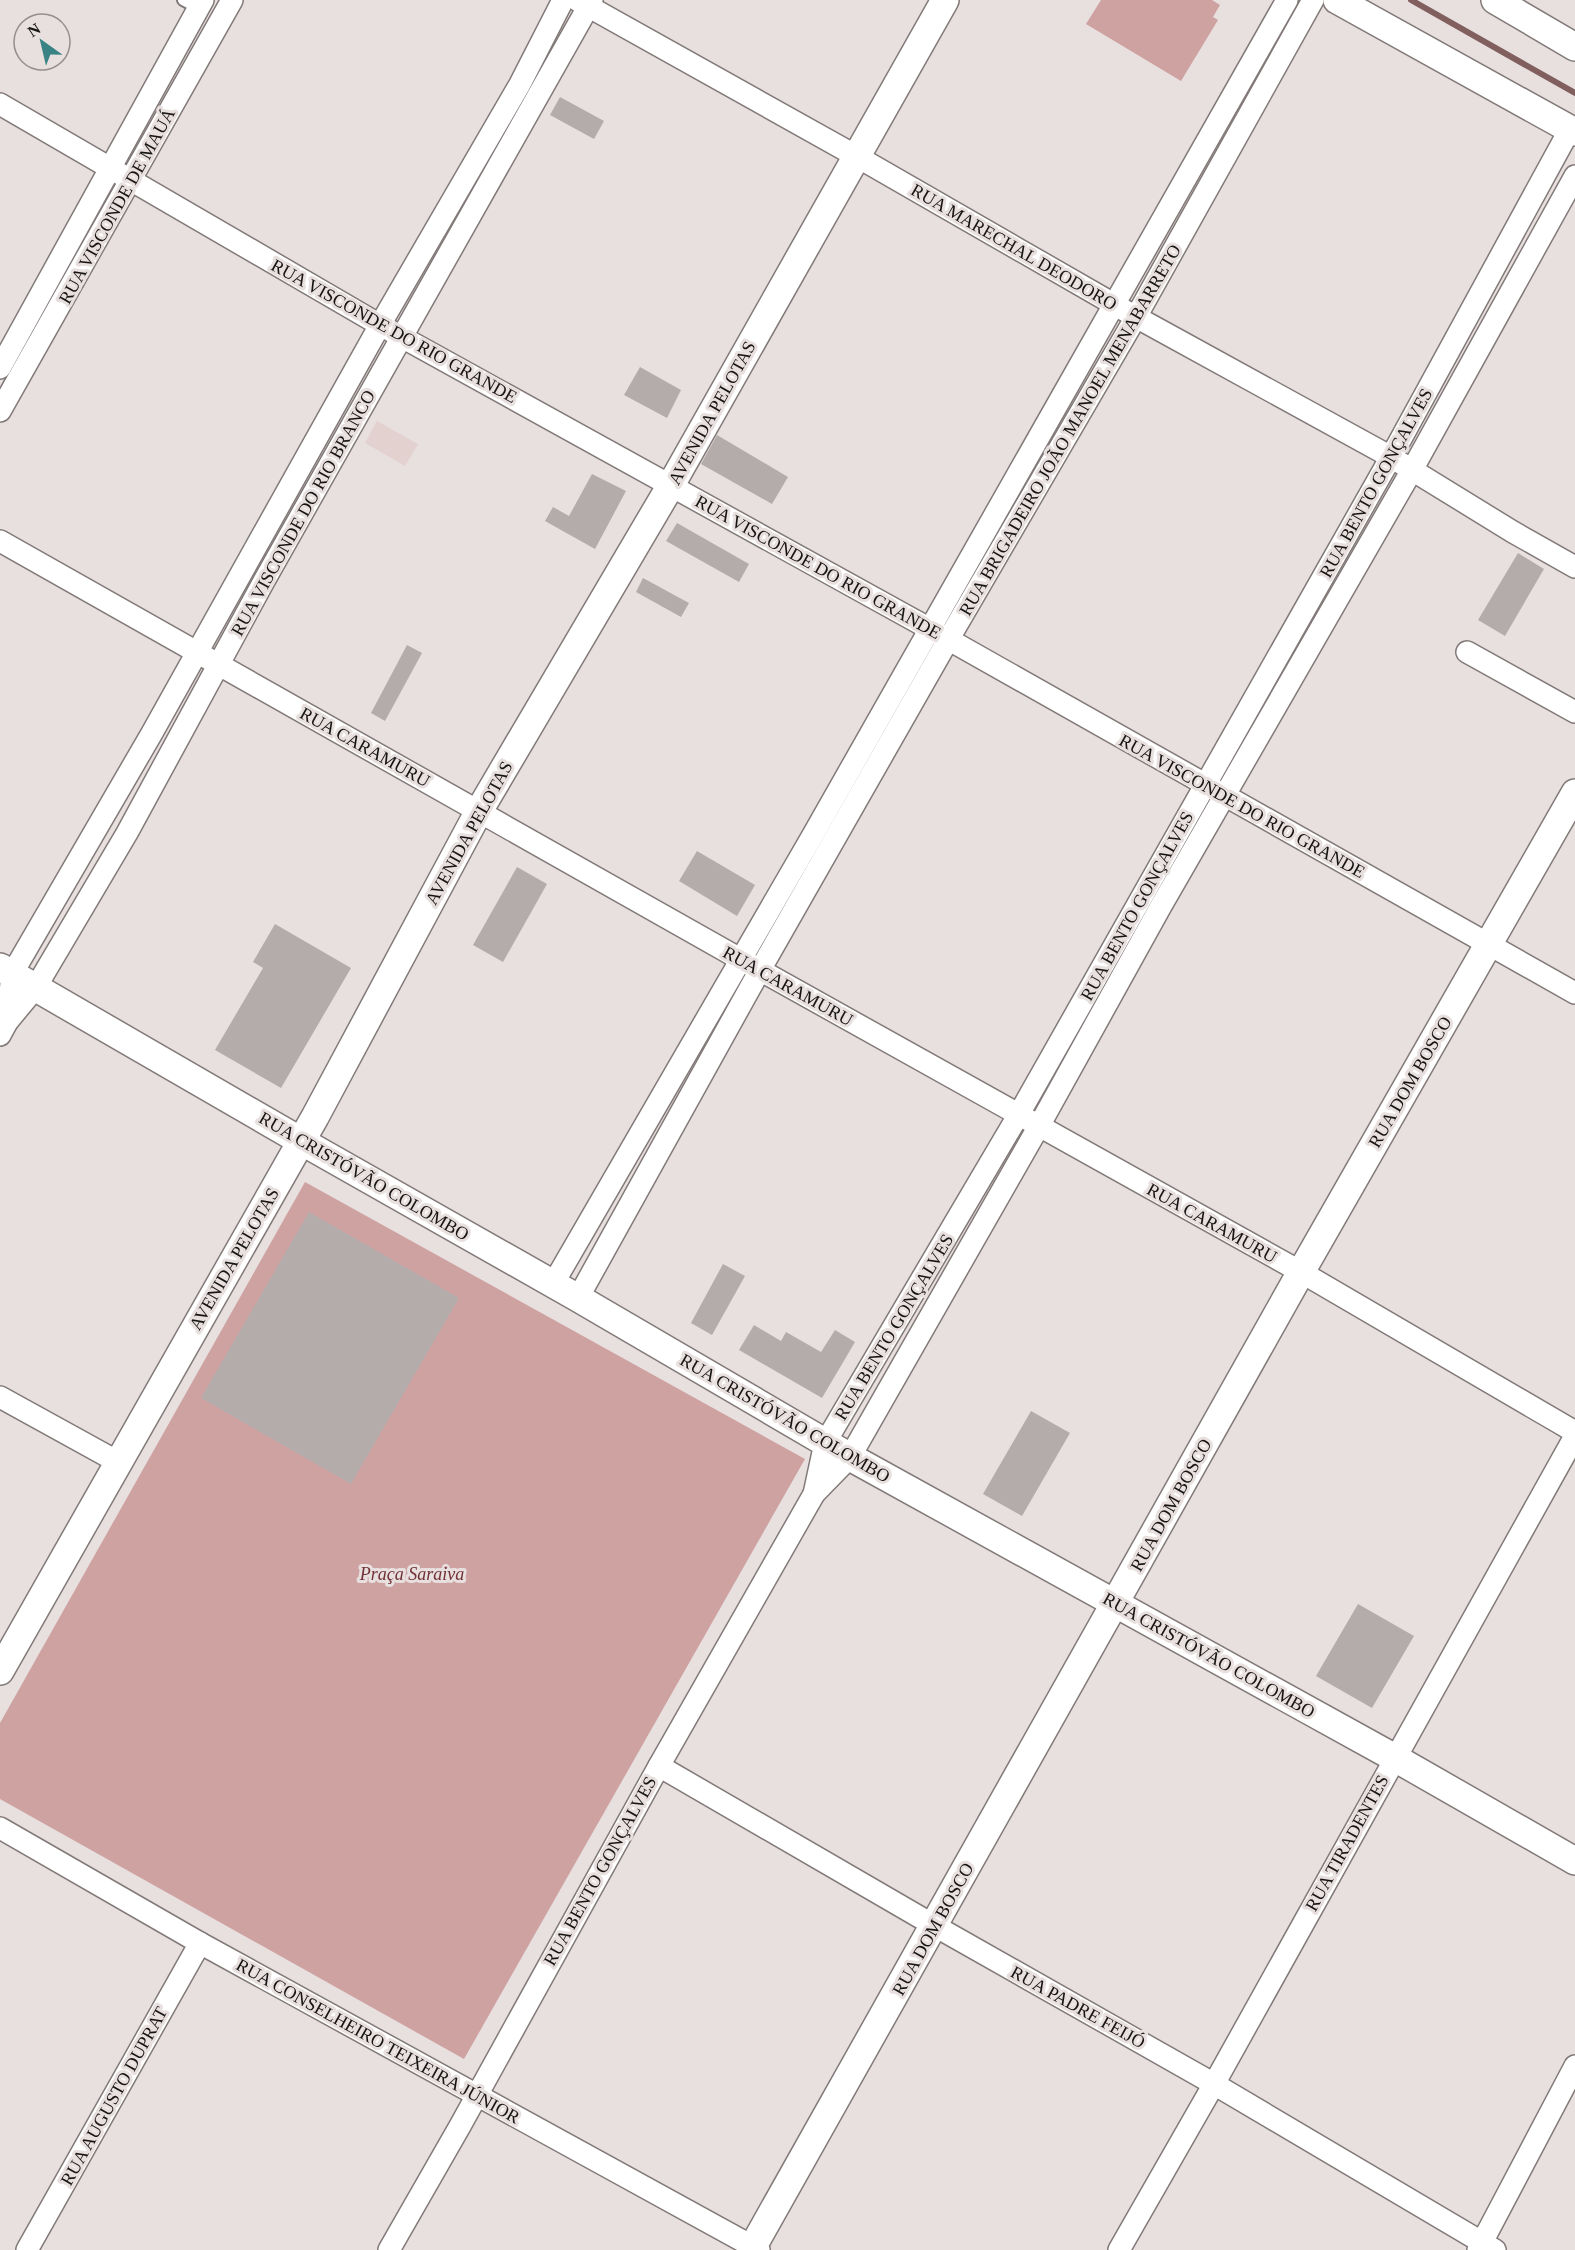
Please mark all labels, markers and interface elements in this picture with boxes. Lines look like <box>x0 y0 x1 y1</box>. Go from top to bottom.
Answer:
north arrow <box>12 12 72 72</box>
text: N <box>24 19 44 40</box>
street label: RUA VISCONDE DE MAUÁ <box>54 104 179 307</box>
street label: RUA MARECHAL DEODORO <box>908 180 1120 314</box>
street label: RUA BRIGADEIRO JOÃO MANOEL MENABARRETO <box>954 240 1185 619</box>
street label: RUA VISCONDE DO RIO GRANDE <box>268 255 520 407</box>
street label: AVENIDA PELOTAS <box>664 338 760 488</box>
street label: RUA BENTO GONÇALVES <box>1316 385 1436 581</box>
street label: RUA VISCONDE DO RIO BRANCO <box>227 387 379 639</box>
street label: RUA VISCONDE DO RIO GRANDE <box>692 491 944 643</box>
street label: RUA CARAMURU <box>297 703 433 791</box>
street label: RUA VISCONDE DO RIO GRANDE <box>1116 730 1368 882</box>
street label: AVENIDA PELOTAS <box>421 758 517 908</box>
street label: RUA BENTO GONÇALVES <box>1077 808 1197 1004</box>
street label: RUA CARAMURU <box>720 942 856 1030</box>
street label: RUA DOM BOSCO <box>1364 1013 1456 1151</box>
street label: RUA CRISTÓVÃO COLOMBO <box>255 1107 473 1244</box>
street label: RUA CARAMURU <box>1144 1179 1280 1267</box>
street label: AVENIDA PELOTAS <box>185 1184 283 1334</box>
street label: RUA BENTO GONÇALVES <box>831 1231 957 1423</box>
street label: RUA CRISTÓVÃO COLOMBO <box>676 1349 894 1486</box>
street label: RUA DOM BOSCO <box>1126 1435 1216 1575</box>
park label: Praça Saraiva <box>359 1564 464 1584</box>
street label: RUA CRISTÓVÃO COLOMBO <box>1100 1587 1319 1722</box>
street label: RUA TIRADENTES <box>1301 1772 1393 1914</box>
street label: RUA BENTO GONÇALVES <box>540 1773 660 1969</box>
street label: RUA DOM BOSCO <box>888 1859 978 1999</box>
street label: RUA CONSELHEIRO TEIXEIRA JÚNIOR <box>233 1954 524 2128</box>
street label: RUA PADRE FEIJÓ <box>1007 1961 1149 2052</box>
street label: RUA AUGUSTO DUPRAT <box>57 2003 171 2189</box>

